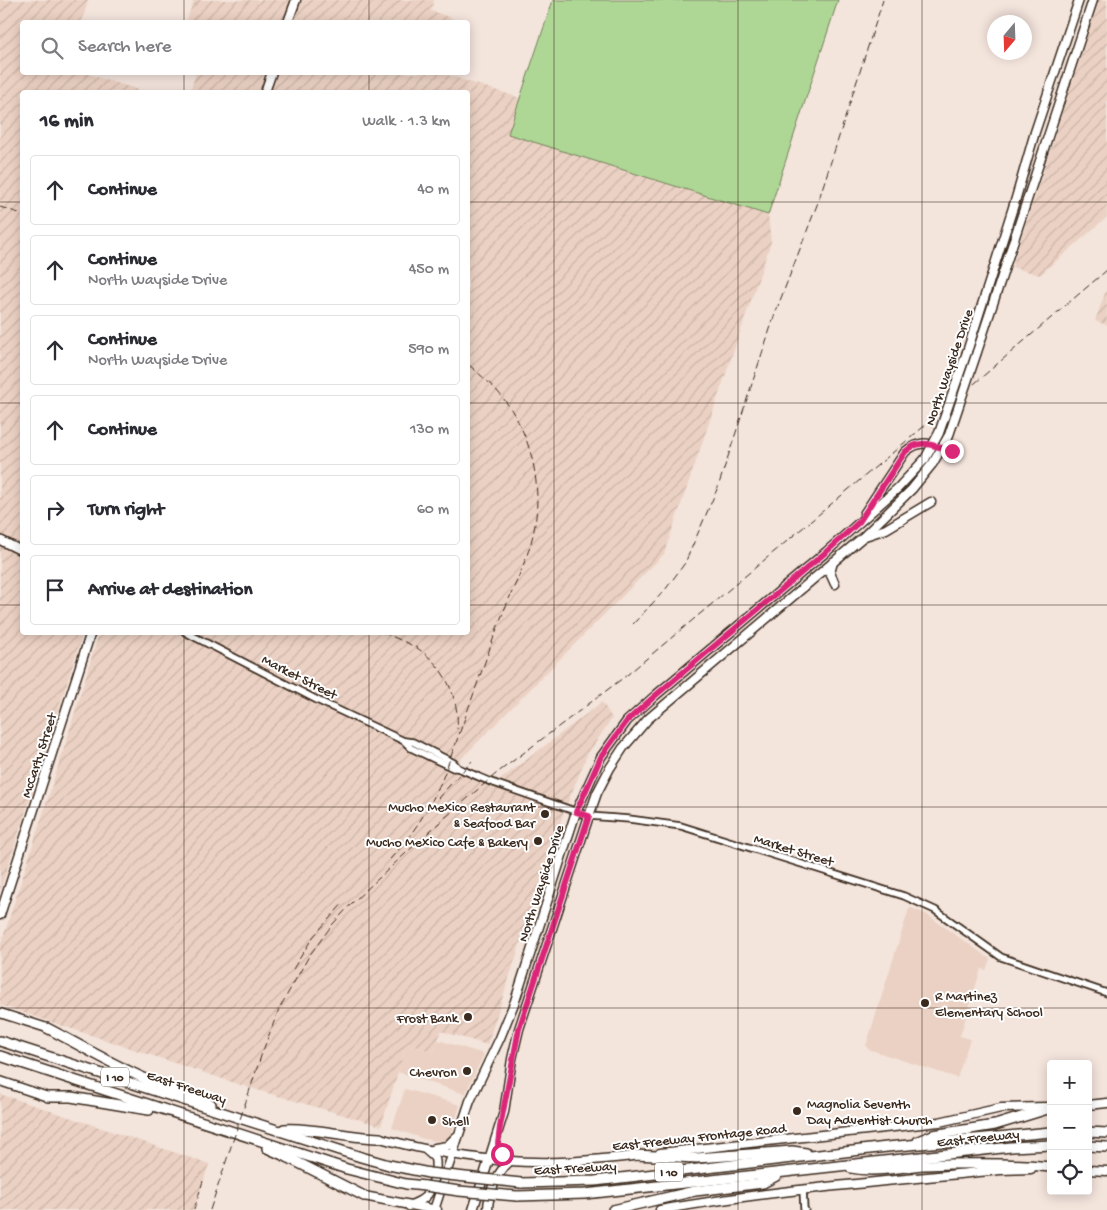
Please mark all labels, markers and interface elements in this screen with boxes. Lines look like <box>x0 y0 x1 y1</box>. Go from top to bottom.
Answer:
north arrow <box>987 15 1032 60</box>
search box <box>20 20 470 75</box>
icon: search <box>38 34 66 62</box>
text: Search here <box>78 36 172 59</box>
text: 16 min <box>40 110 94 135</box>
text: Walk · 1.3 km <box>362 113 450 132</box>
icon: ahead <box>41 176 69 204</box>
text: Continue <box>88 179 157 202</box>
text: 40 m <box>417 181 449 200</box>
text: Continue <box>88 249 157 272</box>
icon: ahead <box>41 256 69 284</box>
text: 450 m <box>409 261 449 280</box>
text: North Wayside Drive <box>88 272 227 291</box>
street label: North Wayside Drive <box>922 307 978 428</box>
text: Continue <box>88 329 157 352</box>
icon: ahead <box>41 336 69 364</box>
text: 590 m <box>408 341 449 360</box>
text: North Wayside Drive <box>88 352 227 371</box>
icon: ahead <box>41 416 69 444</box>
text: Continue <box>88 419 157 442</box>
text: 130 m <box>410 421 449 440</box>
route end <box>941 440 964 463</box>
icon: right <box>41 496 69 524</box>
text: Turn right <box>88 499 164 522</box>
text: 60 m <box>417 501 449 520</box>
icon: arrive <box>41 576 69 604</box>
text: Arrive at destination <box>88 579 252 602</box>
street label: Market Street <box>258 652 341 705</box>
street label: McCarty Street <box>19 710 62 800</box>
place label: Mucho Mexico Restaurant & Seafood Bar <box>388 800 536 833</box>
marker: Mucho Mexico Restaurant & Seafood Bar <box>539 808 551 820</box>
street label: North Wayside Drive <box>515 822 570 944</box>
street label: Market Street <box>751 831 836 872</box>
place label: Mucho Mexico Cafe & Bakery <box>366 835 528 852</box>
marker: Mucho Mexico Cafe & Bakery <box>532 835 544 847</box>
place label: R Martinez Elementary School <box>935 989 1043 1022</box>
marker: R Martinez Elementary School <box>919 997 931 1009</box>
place label: Frost Bank <box>396 1011 460 1028</box>
marker: Frost Bank <box>462 1011 474 1023</box>
map controls <box>1047 1060 1092 1195</box>
button: + <box>1047 1060 1092 1105</box>
place label: Chevron <box>410 1065 457 1082</box>
marker: Chevron <box>461 1065 473 1077</box>
road number: I 10 <box>101 1068 129 1086</box>
street label: East Freeway <box>144 1068 228 1109</box>
place label: Magnolia Seventh Day Adventist Church <box>806 1097 933 1130</box>
marker: Magnolia Seventh Day Adventist Church <box>791 1105 803 1117</box>
button: − <box>1047 1105 1092 1150</box>
marker: Shell <box>426 1114 438 1126</box>
place label: Shell <box>442 1114 469 1131</box>
street label: East Freeway Frontage Road <box>611 1121 789 1156</box>
street label: East Freeway <box>936 1127 1020 1152</box>
route start <box>491 1143 514 1166</box>
button: locate <box>1047 1150 1092 1195</box>
street label: East Freeway <box>533 1159 617 1180</box>
road number: I 10 <box>655 1162 683 1182</box>

